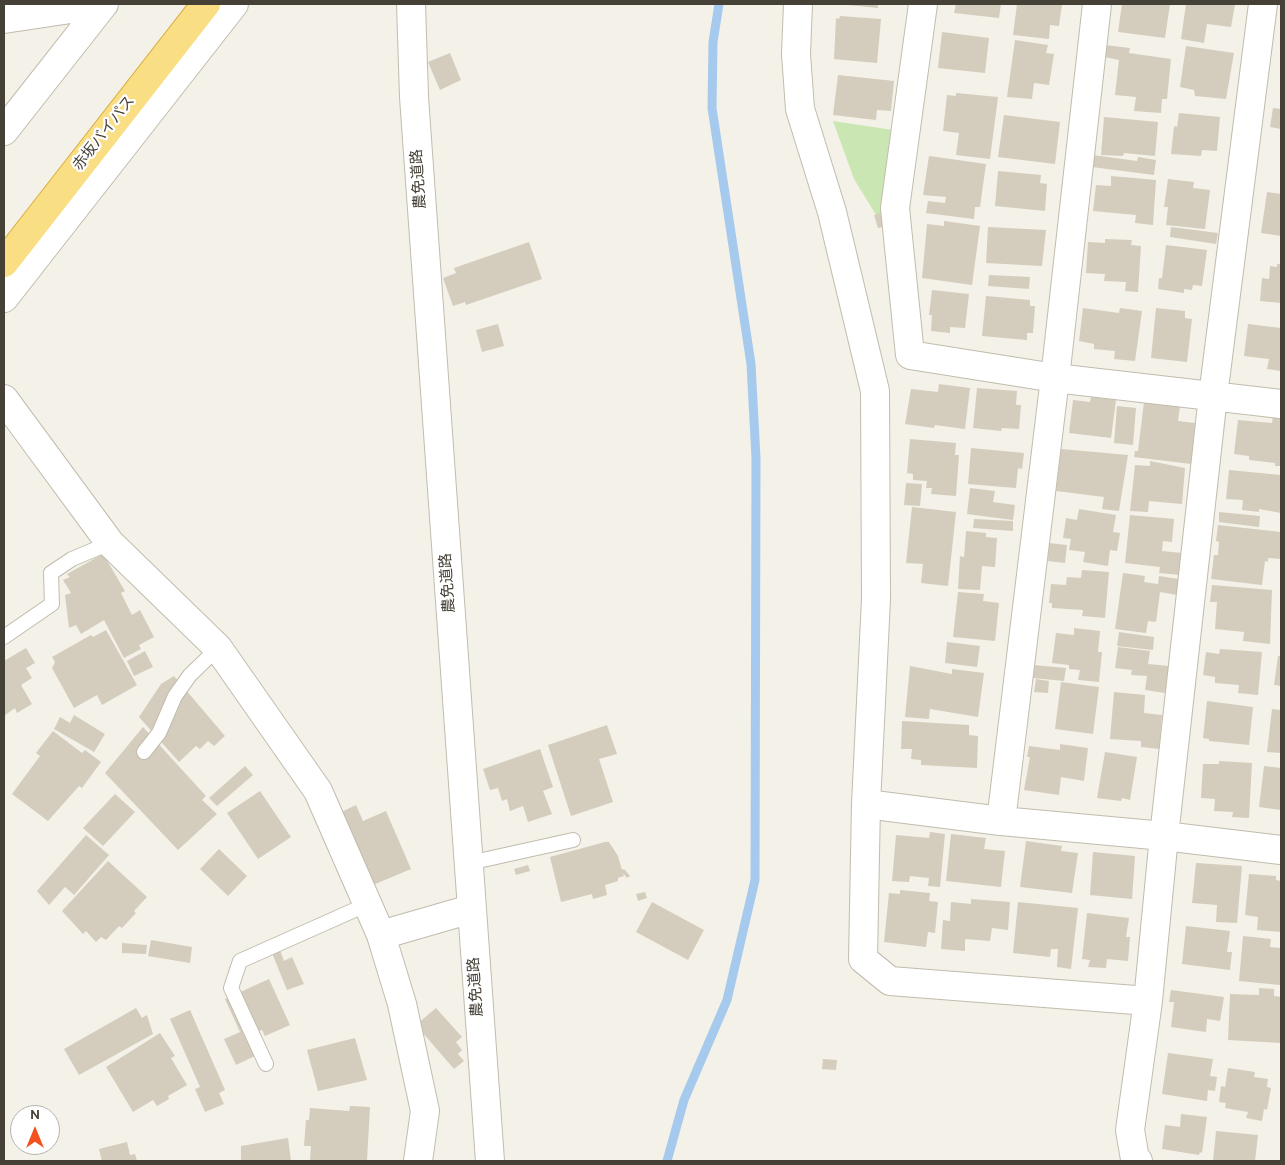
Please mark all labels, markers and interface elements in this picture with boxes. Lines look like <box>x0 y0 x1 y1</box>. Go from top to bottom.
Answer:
street label: 赤坂バイパス <box>70 93 140 175</box>
street label: 農免道路 <box>409 148 431 210</box>
street label: 農免道路 <box>438 552 460 614</box>
street label: 農免道路 <box>466 956 488 1018</box>
north arrow <box>10 1105 60 1155</box>
text: N <box>30 1107 40 1124</box>

